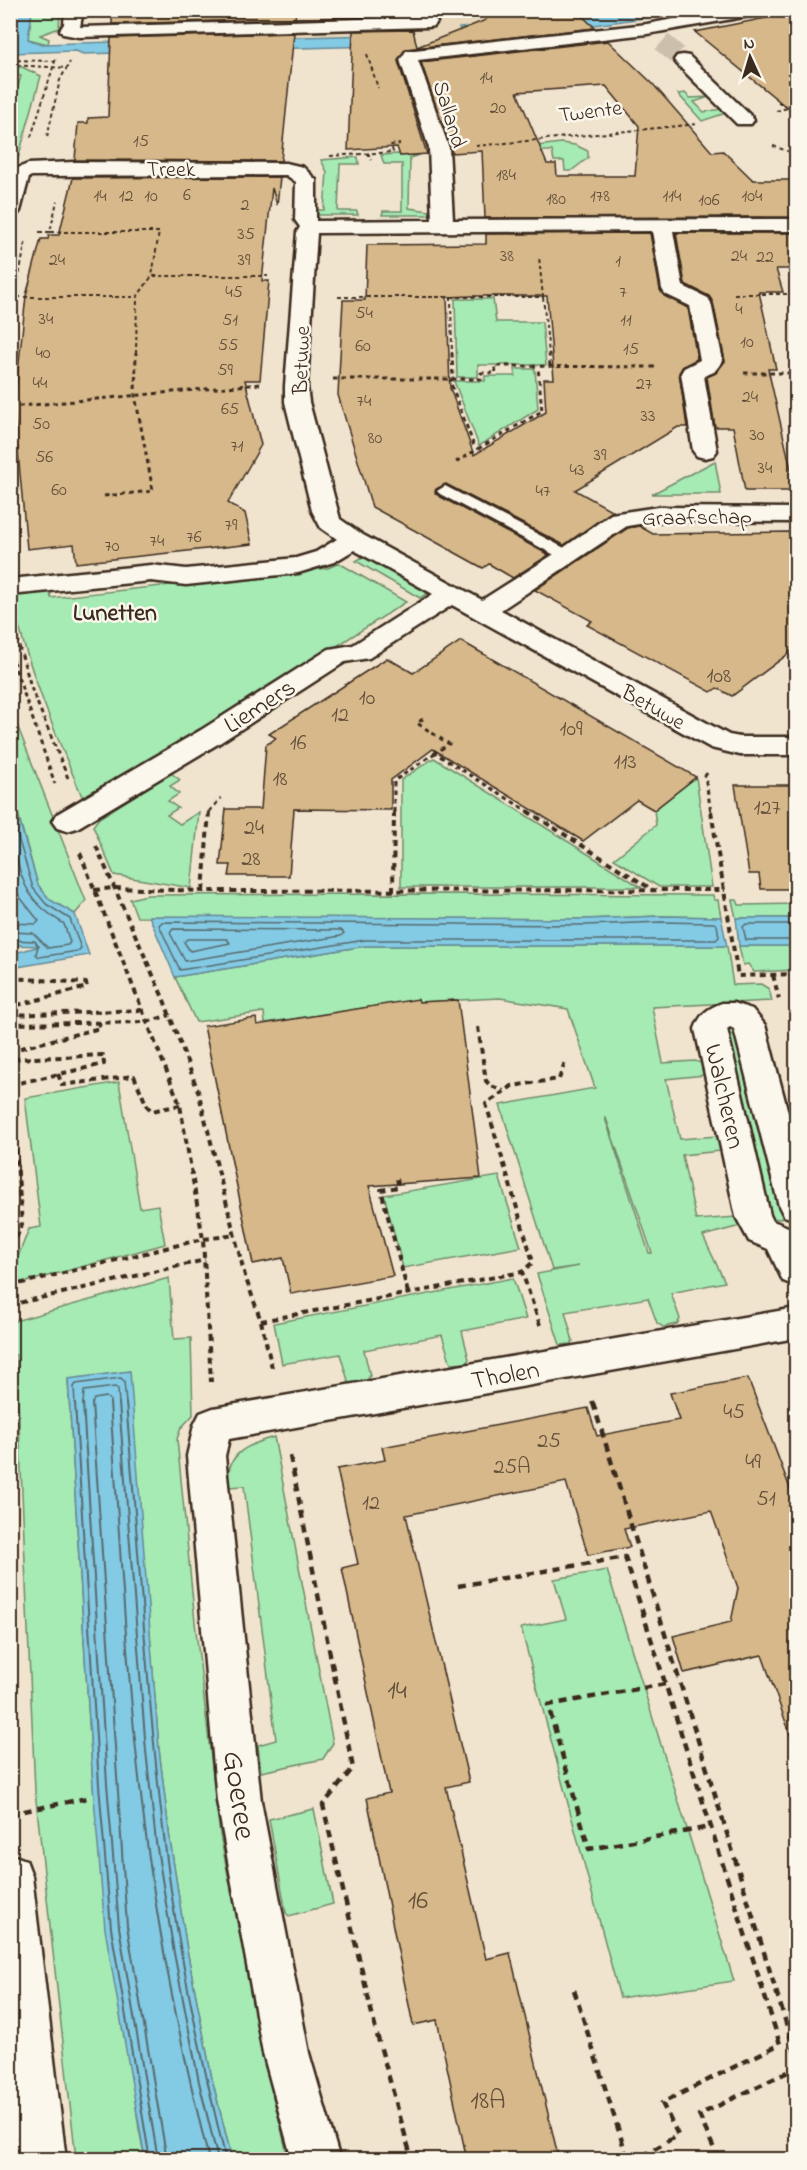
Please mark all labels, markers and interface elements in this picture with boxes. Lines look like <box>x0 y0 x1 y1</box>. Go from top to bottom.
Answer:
north arrow <box>720 27 780 87</box>
text: N <box>743 32 756 56</box>
house number: 14 <box>479 66 493 92</box>
street label: Salland <box>423 77 473 152</box>
street label: Twente <box>557 93 624 133</box>
house number: 20 <box>490 96 507 122</box>
house number: 15 <box>133 129 149 155</box>
street label: Treek <box>147 155 196 187</box>
house number: 184 <box>496 163 517 189</box>
house number: 6 <box>183 183 191 209</box>
house number: 14 <box>93 184 107 210</box>
house number: 12 <box>119 184 133 210</box>
house number: 10 <box>144 184 158 210</box>
house number: 178 <box>590 184 610 210</box>
house number: 114 <box>663 184 682 210</box>
house number: 104 <box>742 184 763 210</box>
house number: 180 <box>546 187 566 213</box>
house number: 106 <box>698 188 720 214</box>
house number: 2 <box>241 193 250 219</box>
house number: 35 <box>237 222 255 248</box>
house number: 38 <box>500 244 514 270</box>
house number: 24 <box>731 244 748 270</box>
house number: 22 <box>756 245 774 271</box>
house number: 24 <box>49 248 66 274</box>
house number: 39 <box>238 248 251 274</box>
house number: 1 <box>615 249 621 275</box>
house number: 45 <box>225 280 243 306</box>
house number: 7 <box>619 280 627 306</box>
house number: 4 <box>735 297 743 323</box>
house number: 54 <box>355 301 373 327</box>
house number: 34 <box>39 307 54 333</box>
house number: 51 <box>222 308 238 334</box>
house number: 11 <box>620 308 632 334</box>
street label: Betuwe <box>286 325 320 396</box>
house number: 10 <box>740 330 754 356</box>
house number: 55 <box>218 333 238 359</box>
house number: 60 <box>355 334 371 360</box>
house number: 15 <box>623 337 639 363</box>
house number: 40 <box>35 341 51 367</box>
house number: 59 <box>217 358 233 384</box>
house number: 44 <box>33 371 48 397</box>
house number: 27 <box>636 372 653 398</box>
house number: 24 <box>742 385 759 411</box>
house number: 74 <box>357 389 372 415</box>
house number: 65 <box>221 397 239 423</box>
house number: 33 <box>641 404 655 430</box>
house number: 50 <box>32 412 50 438</box>
house number: 30 <box>749 423 765 449</box>
house number: 80 <box>368 426 382 452</box>
house number: 71 <box>230 434 244 460</box>
house number: 39 <box>594 443 607 469</box>
house number: 56 <box>35 445 53 471</box>
house number: 34 <box>758 456 773 482</box>
house number: 43 <box>570 458 584 484</box>
house number: 60 <box>51 478 67 504</box>
house number: 47 <box>536 479 551 505</box>
street label: Graafschap <box>642 502 752 536</box>
house number: 79 <box>225 513 238 539</box>
house number: 76 <box>186 525 202 551</box>
house number: 74 <box>150 529 165 555</box>
house number: 70 <box>104 534 120 560</box>
district label: Lunetten <box>73 597 157 632</box>
house number: 108 <box>707 661 731 693</box>
street label: Liemers <box>217 670 304 745</box>
street label: Betuwe <box>614 677 691 739</box>
house number: 10 <box>359 683 375 715</box>
house number: 12 <box>331 700 349 732</box>
house number: 109 <box>559 714 583 746</box>
house number: 16 <box>290 728 307 760</box>
house number: 113 <box>613 747 637 779</box>
house number: 18 <box>272 764 288 796</box>
house number: 127 <box>754 793 781 825</box>
house number: 24 <box>244 813 264 845</box>
house number: 28 <box>241 844 261 876</box>
street label: Walcheren <box>693 1040 754 1153</box>
street label: Tholen <box>468 1352 543 1402</box>
house number: 45 <box>723 1397 745 1429</box>
house number: 25 <box>537 1426 561 1458</box>
house number: 49 <box>745 1447 761 1479</box>
house number: 25A <box>493 1452 531 1484</box>
house number: 51 <box>756 1484 776 1516</box>
house number: 12 <box>362 1488 380 1520</box>
house number: 14 <box>387 1672 407 1711</box>
street label: Goeree <box>208 1748 267 1844</box>
house number: 16 <box>408 1882 428 1921</box>
house number: 18A <box>470 2082 506 2121</box>

